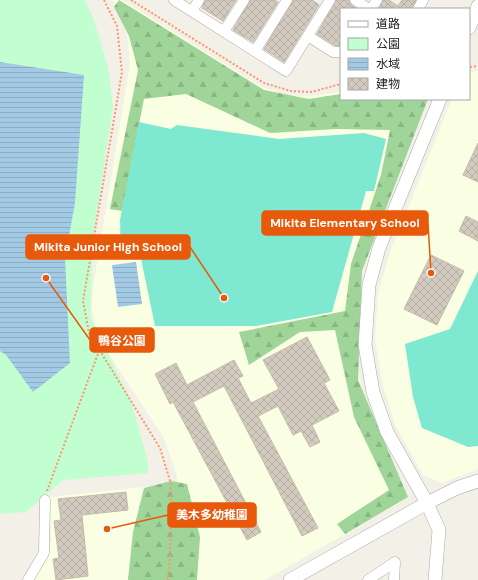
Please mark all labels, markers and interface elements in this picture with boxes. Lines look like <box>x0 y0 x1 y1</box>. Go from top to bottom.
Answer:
legend <box>340 8 470 100</box>
text: 道路 <box>376 16 400 32</box>
text: 公園 <box>376 36 400 52</box>
text: 水域 <box>376 56 400 72</box>
text: 建物 <box>376 76 400 92</box>
callout: Mikita Elementary School <box>262 211 428 235</box>
text: Mikita Elementary School <box>270 215 420 231</box>
callout: Mikita Junior High School <box>26 235 190 259</box>
text: Mikita Junior High School <box>34 239 182 255</box>
callout: 鴨谷公園 <box>90 328 154 352</box>
text: 鴨谷公園 <box>98 333 146 349</box>
callout: 美木多幼稚園 <box>168 503 256 527</box>
text: 美木多幼稚園 <box>176 507 248 523</box>

